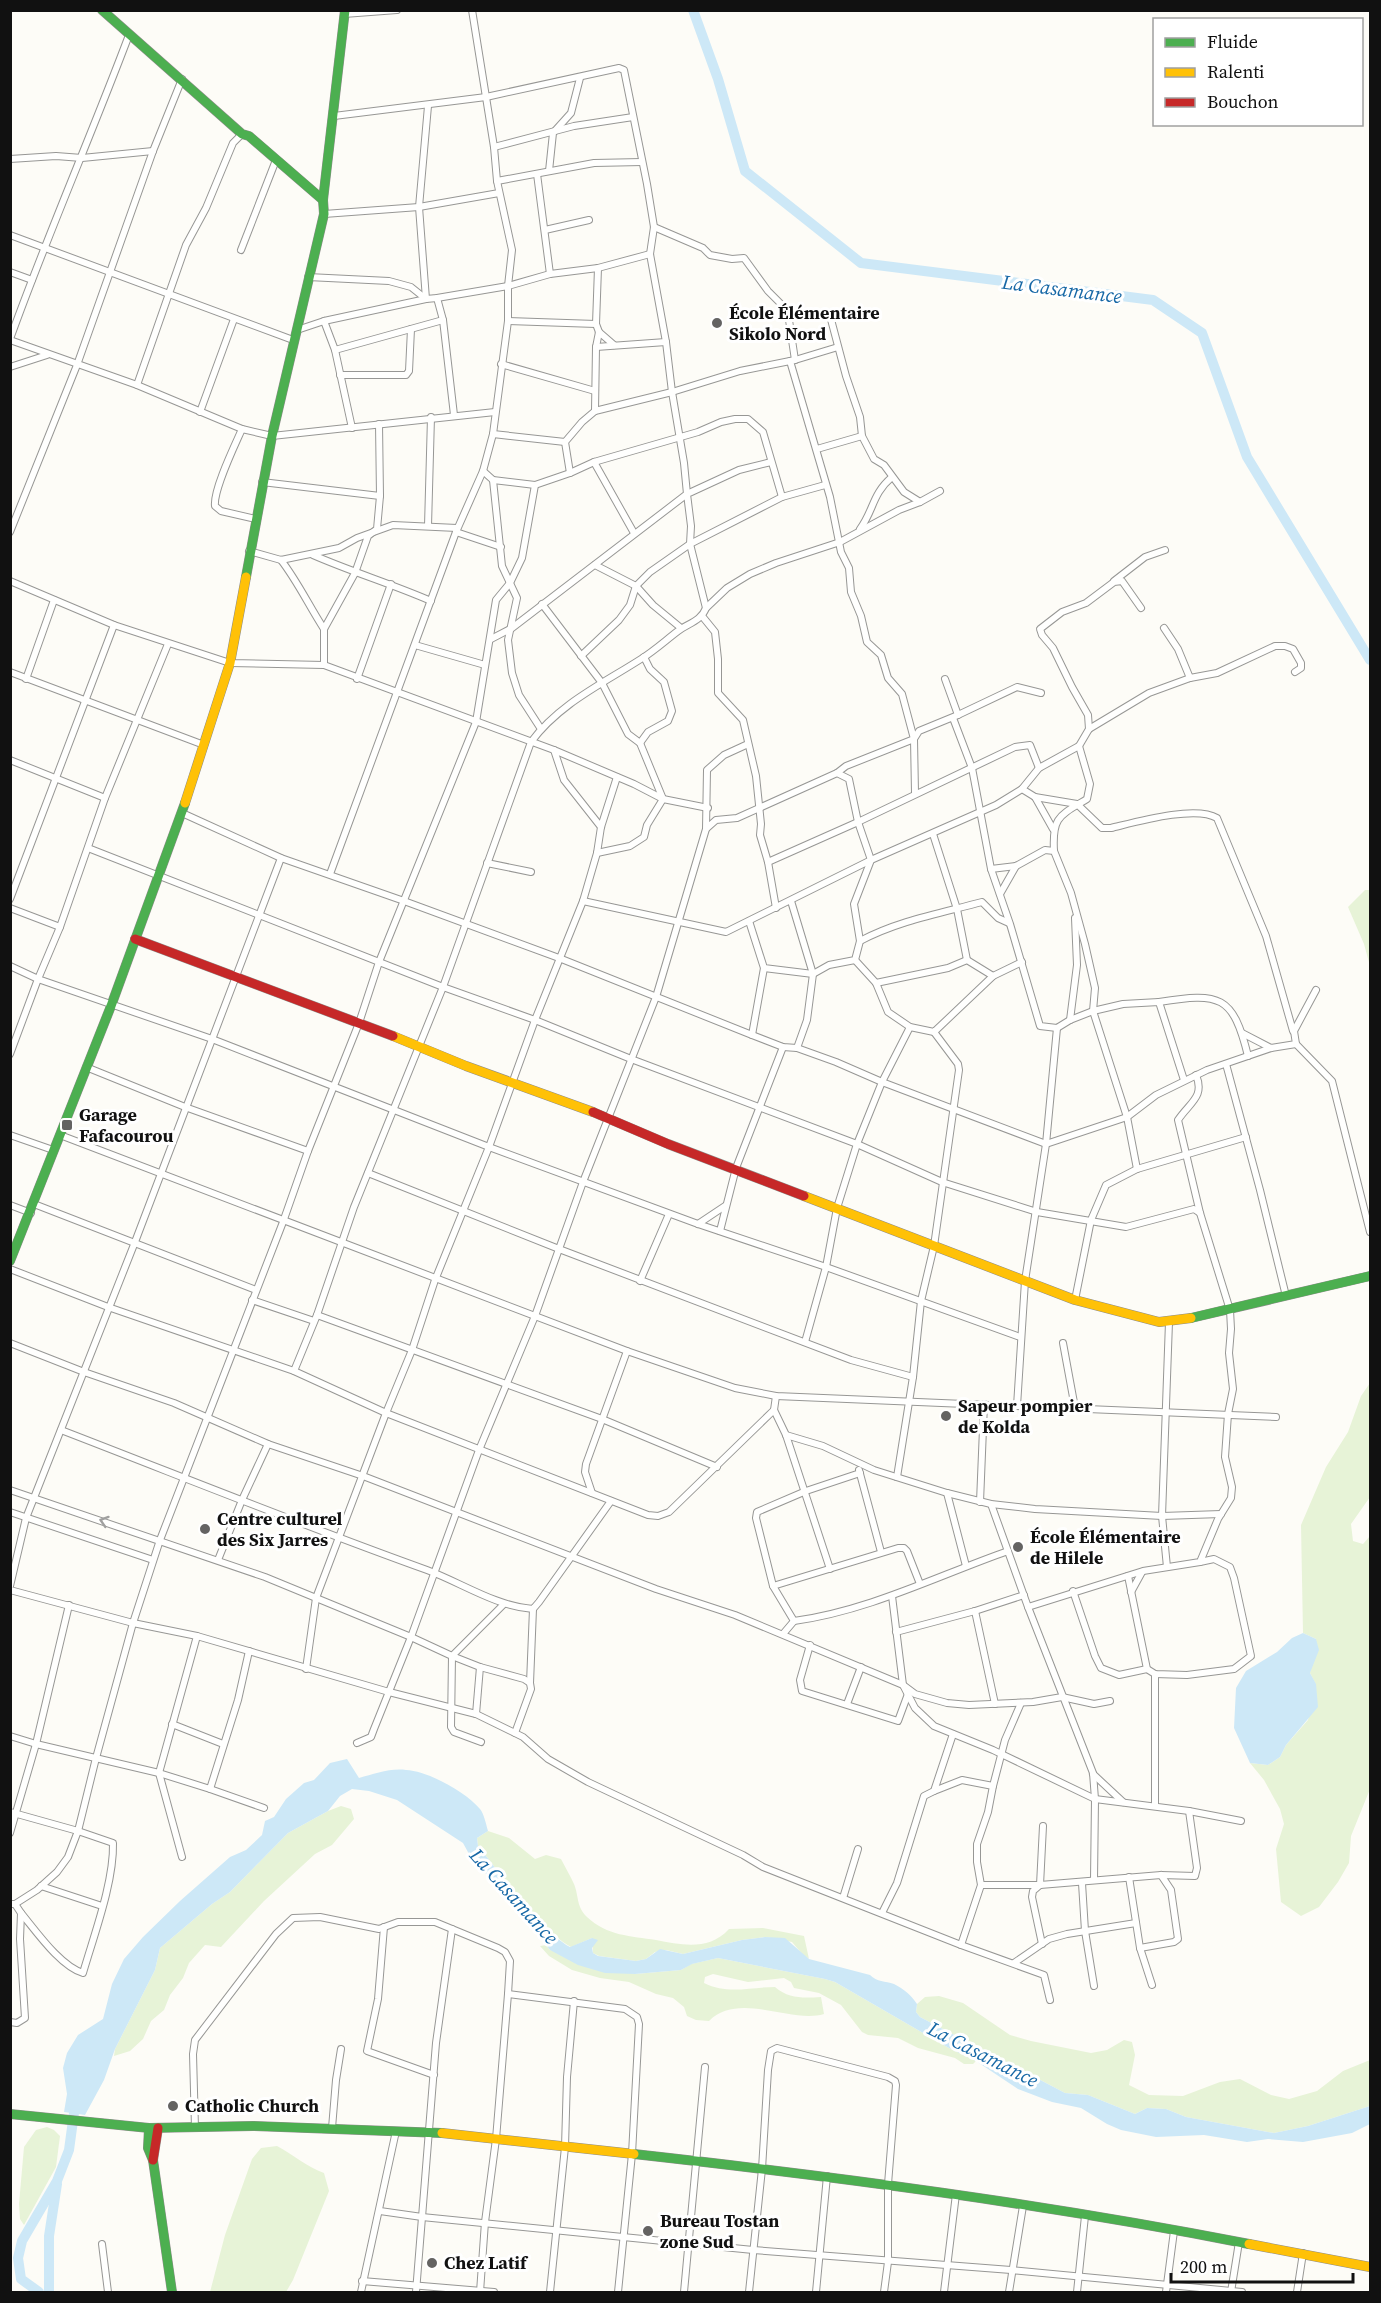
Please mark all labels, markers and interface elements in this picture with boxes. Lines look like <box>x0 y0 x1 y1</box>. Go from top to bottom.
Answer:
legend <box>1153 18 1363 126</box>
text: Fluide <box>1207 29 1258 54</box>
text: Ralenti <box>1207 59 1264 84</box>
text: Bouchon <box>1207 89 1279 114</box>
water label: La Casamance <box>1000 268 1123 310</box>
place label: École Élémentaire Sikolo Nord <box>729 300 880 346</box>
marker: École Élémentaire Sikolo Nord <box>710 316 724 330</box>
place label: Garage Fafacourou <box>79 1102 173 1148</box>
marker: Garage Fafacourou <box>60 1118 74 1132</box>
place label: Sapeur pompier de Kolda <box>958 1393 1093 1439</box>
marker: Sapeur pompier de Kolda <box>939 1409 953 1423</box>
place label: Centre culturel des Six Jarres <box>217 1506 343 1552</box>
one-way arrow <box>99 1516 110 1529</box>
marker: Centre culturel des Six Jarres <box>198 1522 212 1536</box>
place label: École Élémentaire de Hilele <box>1030 1524 1181 1570</box>
marker: École Élémentaire de Hilele <box>1011 1540 1025 1554</box>
water label: La Casamance <box>463 1841 565 1950</box>
water label: La Casamance <box>922 2014 1043 2094</box>
place label: Catholic Church <box>185 2093 319 2118</box>
marker: Catholic Church <box>166 2099 180 2113</box>
place label: Bureau Tostan zone Sud <box>660 2208 779 2254</box>
marker: Bureau Tostan zone Sud <box>641 2224 655 2238</box>
scale bar <box>1171 2246 1352 2284</box>
place label: Chez Latif <box>444 2250 529 2275</box>
text: 200 m <box>1180 2254 1227 2279</box>
marker: Chez Latif <box>425 2256 439 2270</box>

